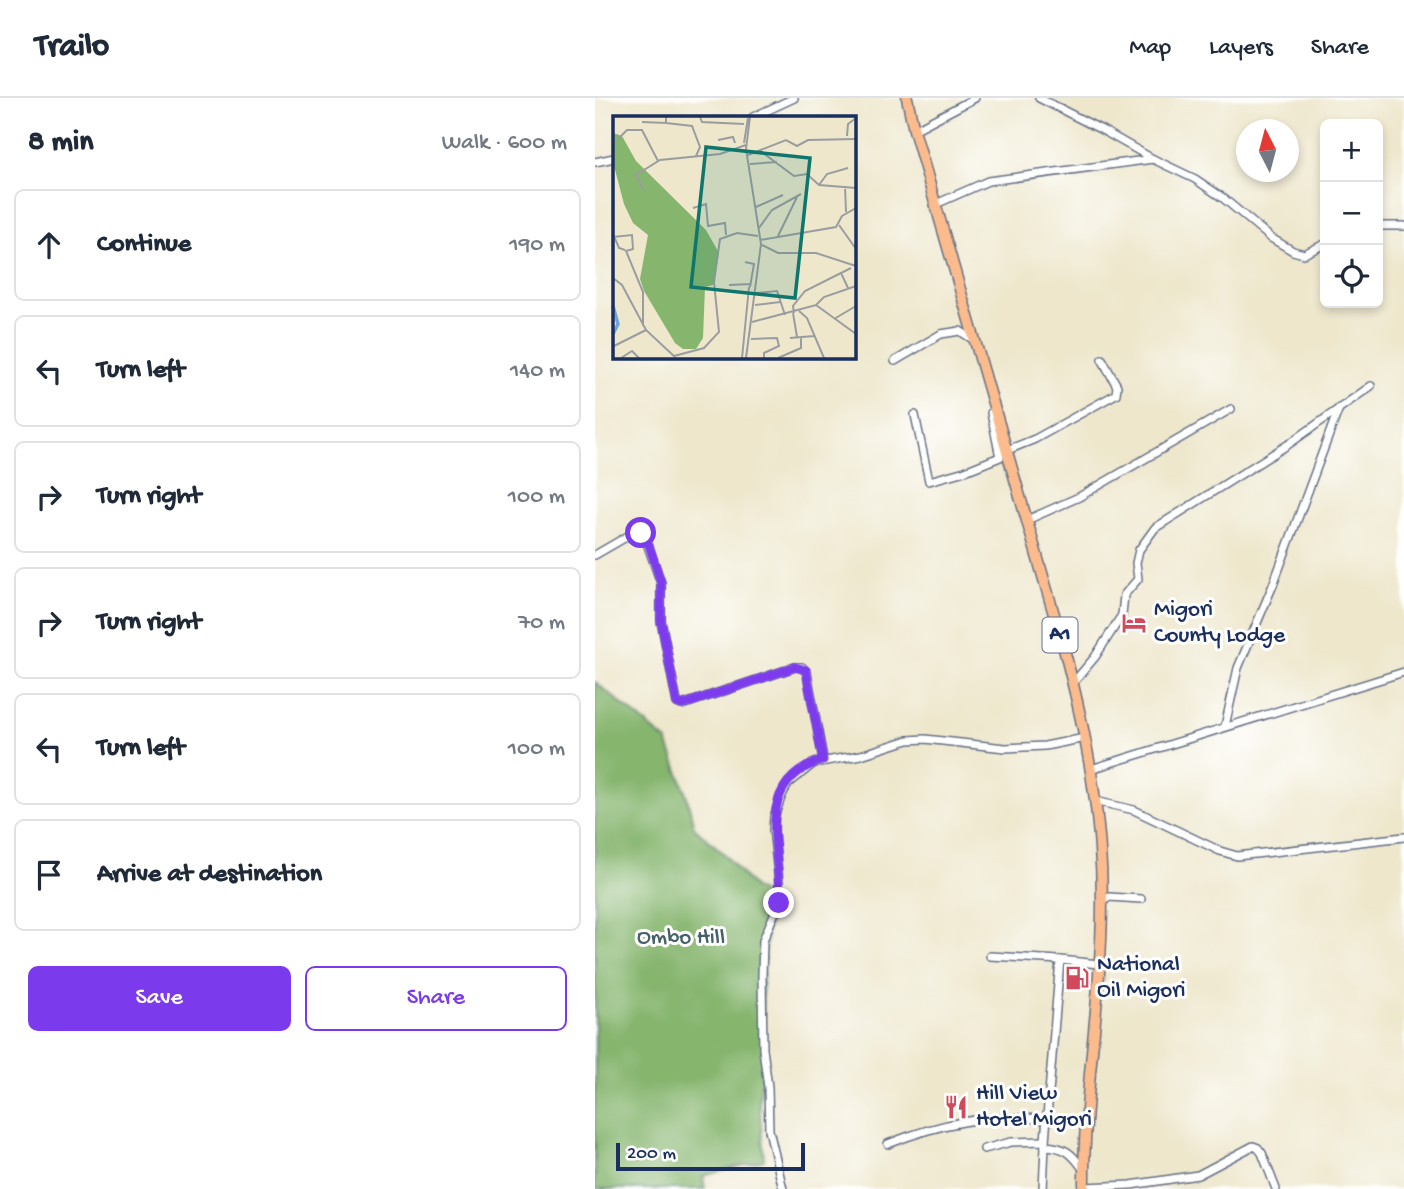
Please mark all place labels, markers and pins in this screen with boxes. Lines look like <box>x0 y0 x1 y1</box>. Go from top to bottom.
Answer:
place label: Migori County Lodge <box>1154 597 1286 650</box>
hotel icon: Migori County Lodge <box>1120 609 1148 637</box>
place label: National Oil Migori <box>1097 952 1185 1005</box>
fuel station icon: National Oil Migori <box>1063 964 1091 992</box>
place label: Hill View Hotel Migori <box>976 1081 1092 1134</box>
restaurant icon: Hill View Hotel Migori <box>942 1093 970 1121</box>

